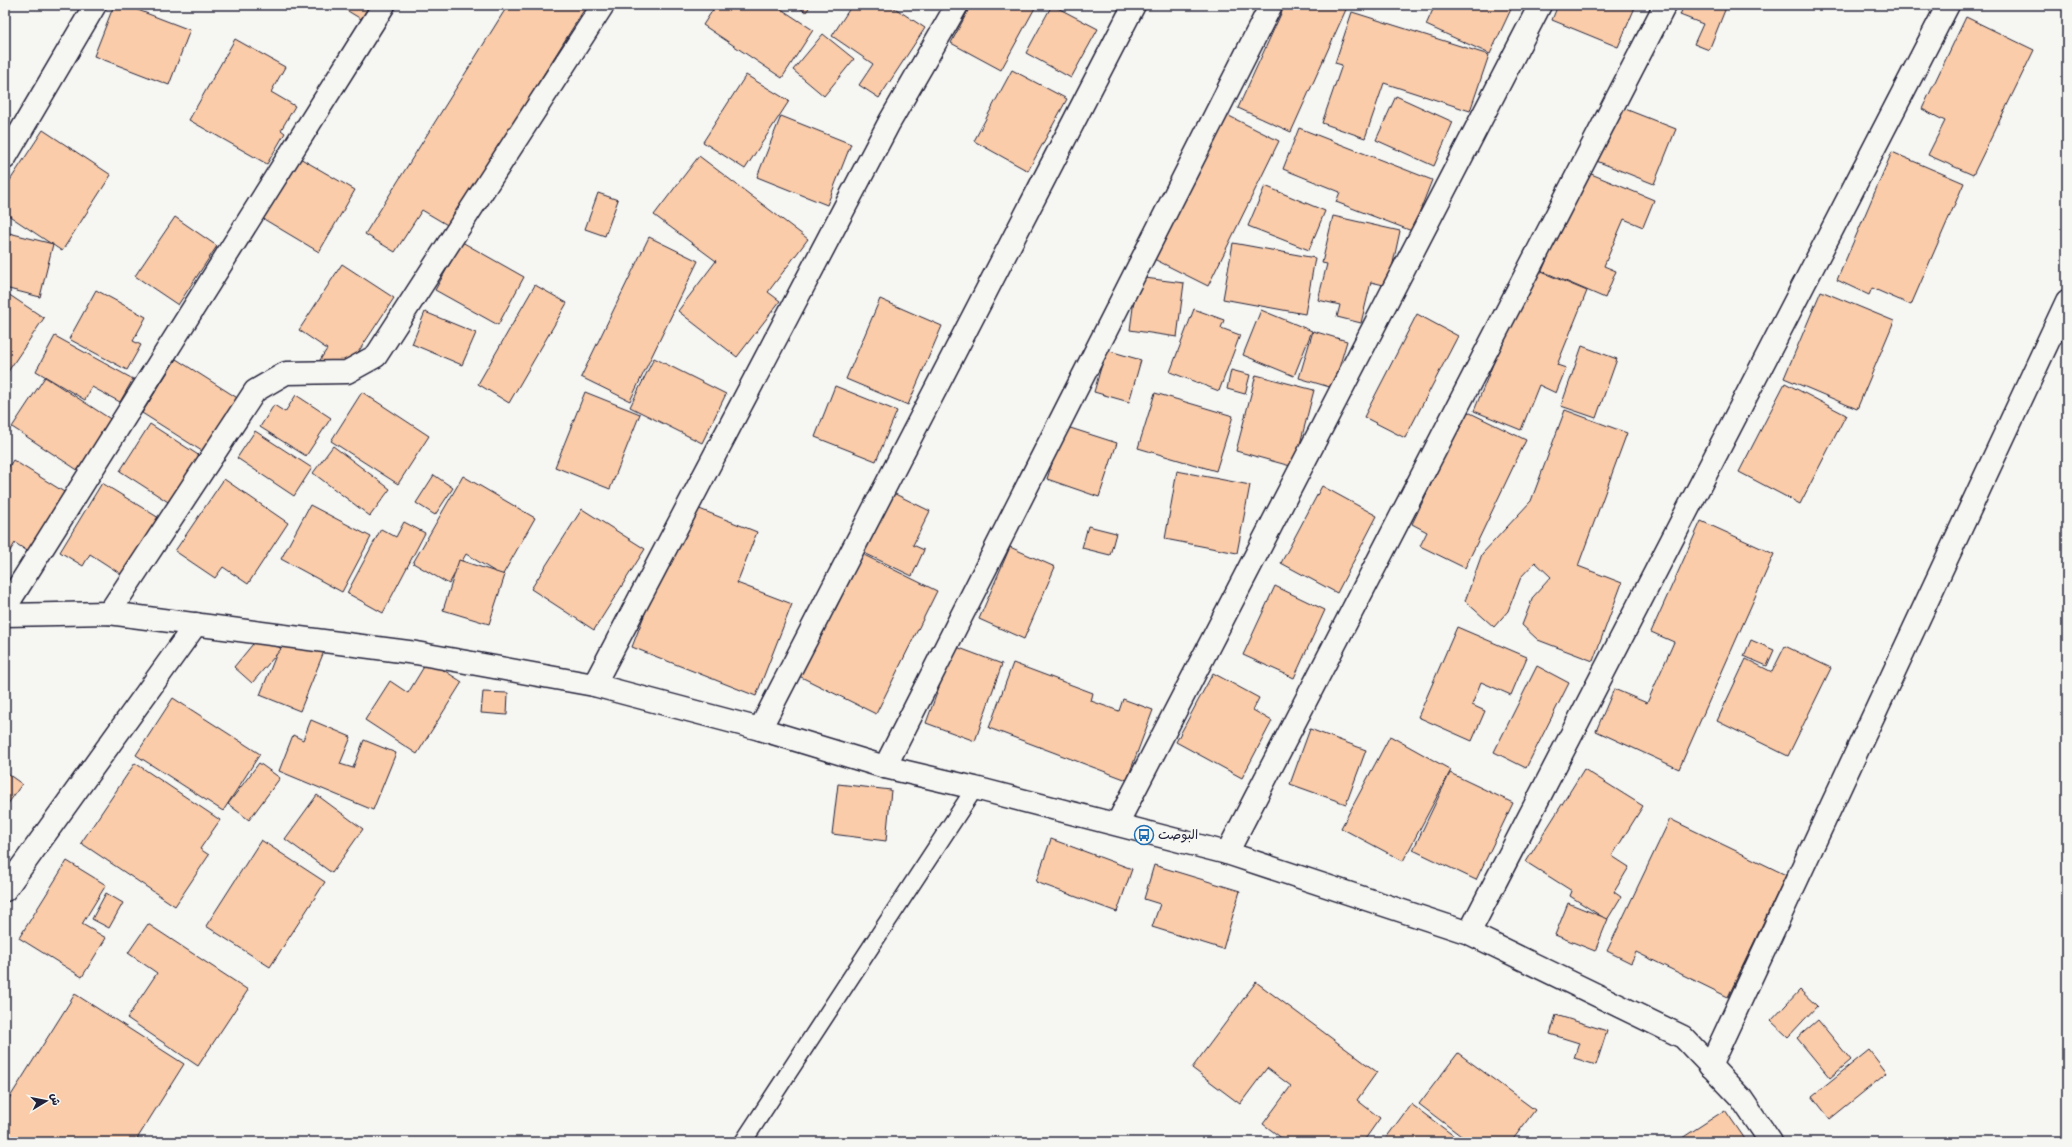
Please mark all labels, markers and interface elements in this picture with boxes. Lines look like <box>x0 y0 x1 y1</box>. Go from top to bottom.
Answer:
bus stop icon: البوصت <box>1133 824 1155 846</box>
place label: البوصت <box>1158 826 1198 844</box>
north arrow <box>26 1081 66 1121</box>
text: ش <box>47 1092 64 1107</box>

